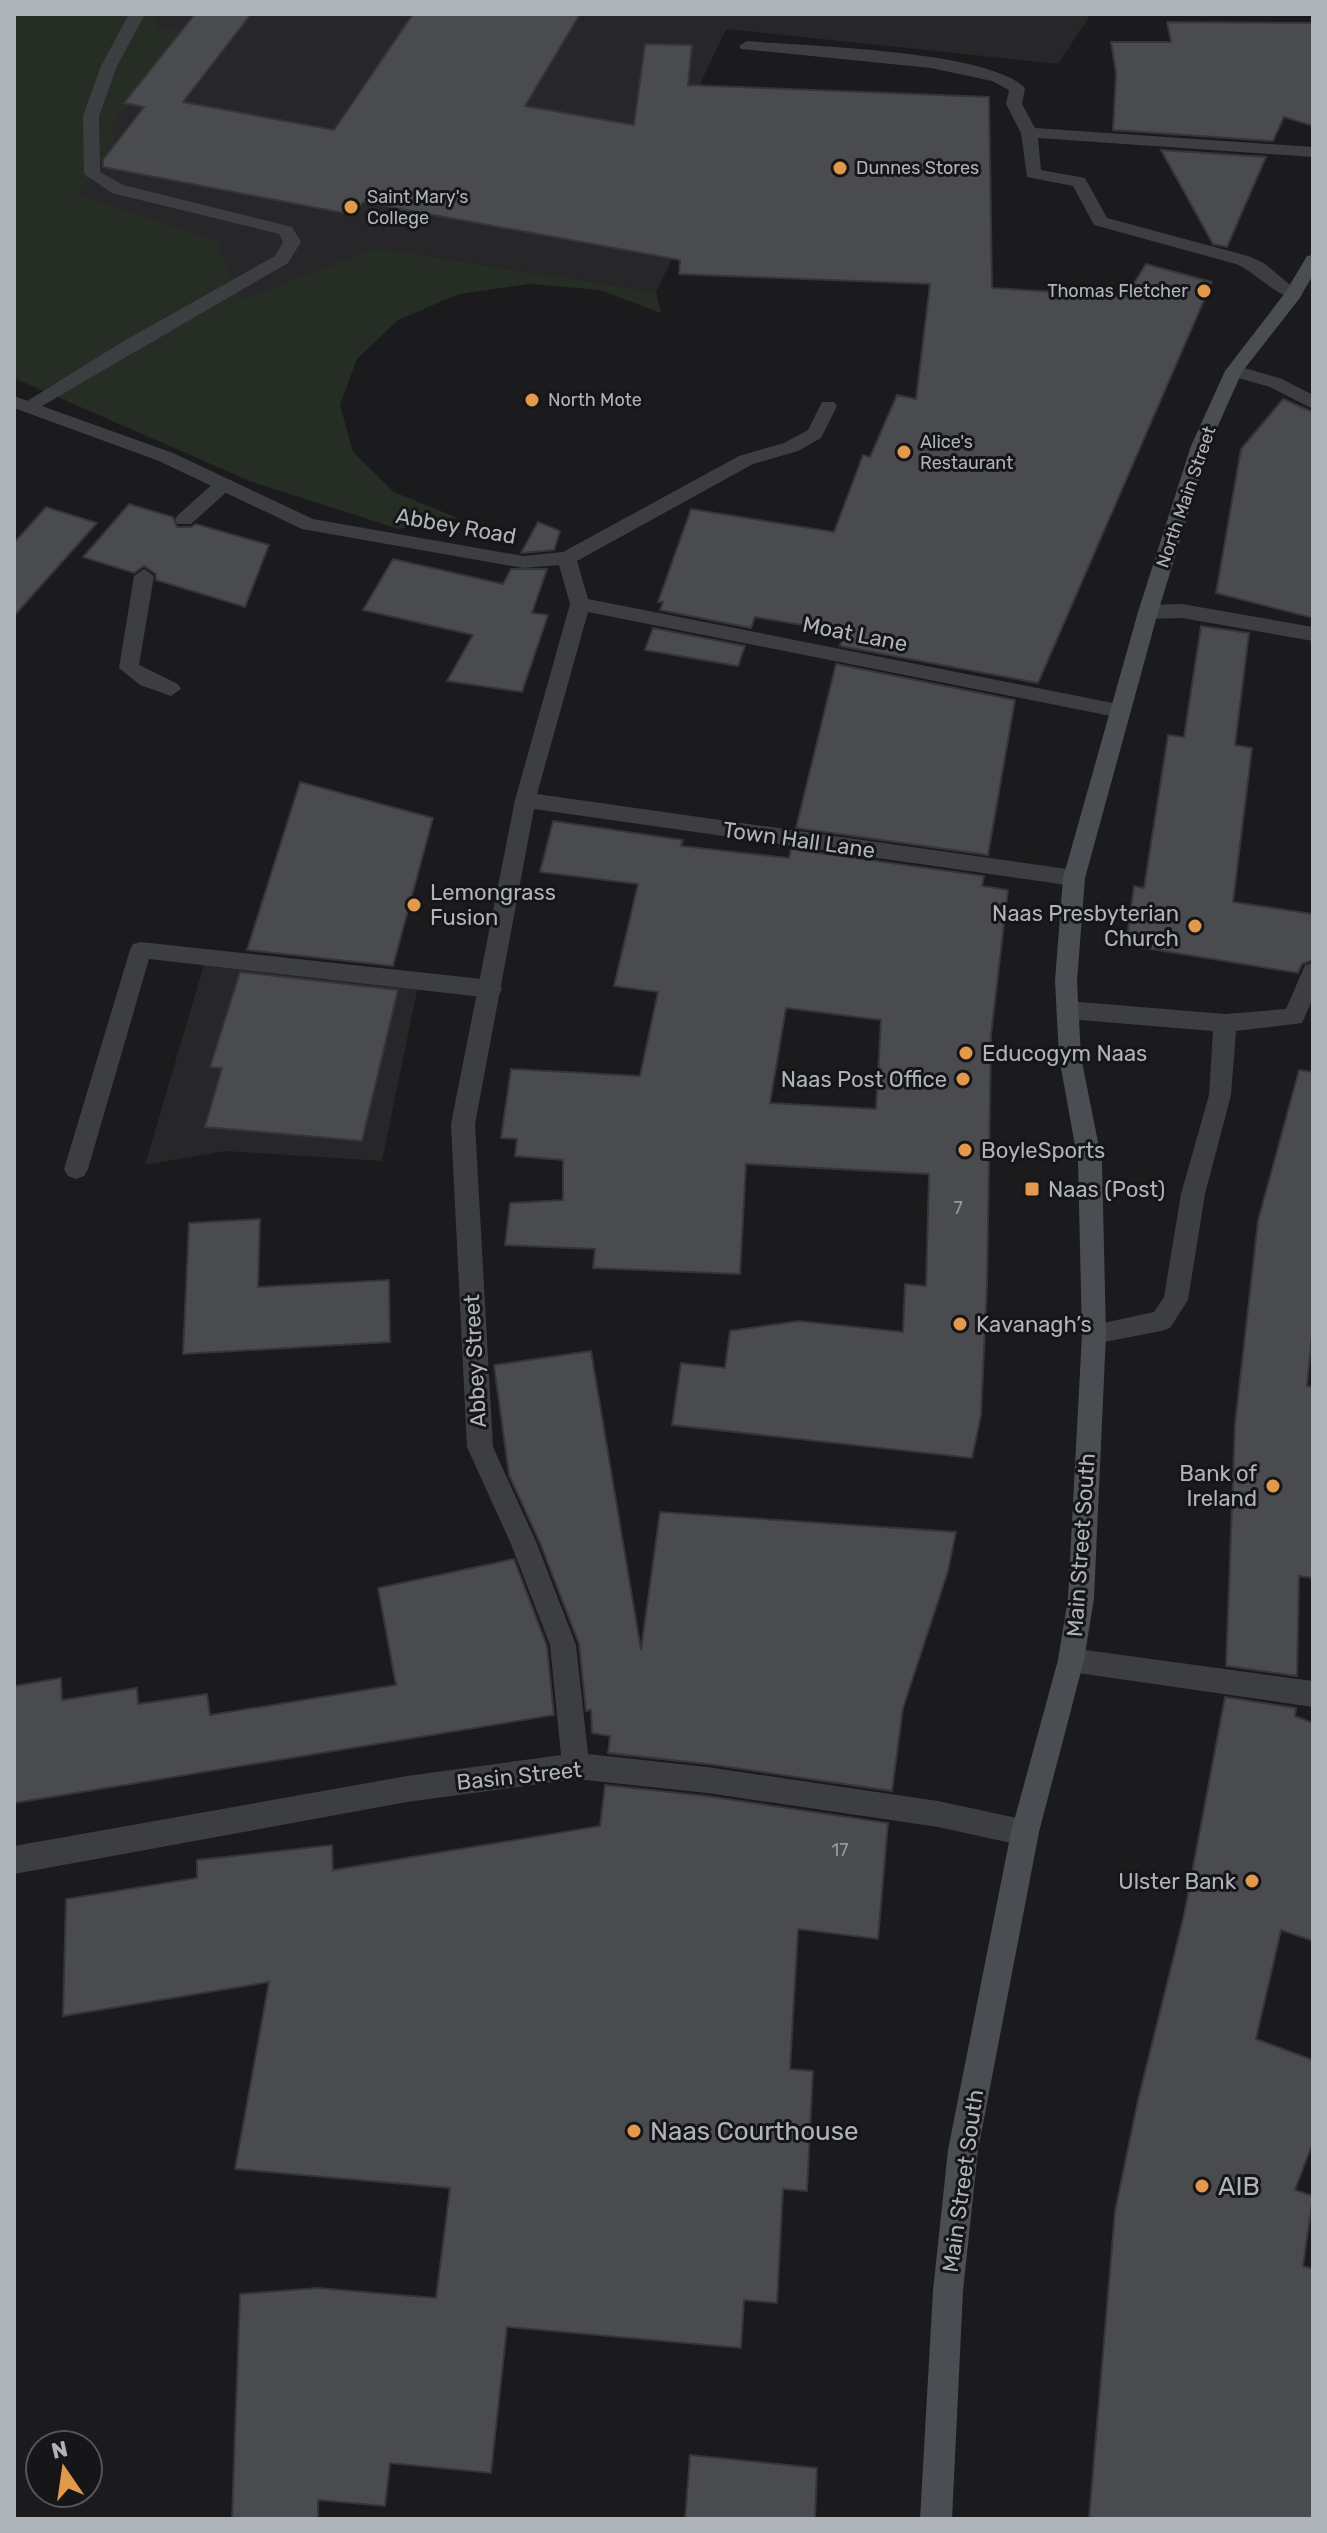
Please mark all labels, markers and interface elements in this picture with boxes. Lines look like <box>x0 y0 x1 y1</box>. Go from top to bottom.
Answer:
place label: Dunnes Stores <box>856 157 979 179</box>
marker: Dunnes Stores <box>831 159 849 177</box>
place label: Saint Mary's College <box>367 186 468 229</box>
marker: Saint Mary's College <box>342 198 360 216</box>
place label: Thomas Fletcher <box>1047 280 1188 302</box>
marker: Thomas Fletcher <box>1195 282 1213 300</box>
place label: North Mote <box>548 389 642 411</box>
marker: North Mote <box>523 391 541 409</box>
street label: North Main Street <box>1152 423 1220 571</box>
place label: Alice's Restaurant <box>920 431 1013 474</box>
marker: Alice's Restaurant <box>895 443 913 461</box>
street label: Abbey Road <box>394 502 518 550</box>
street label: Moat Lane <box>800 611 910 657</box>
street label: Town Hall Lane <box>721 816 877 864</box>
place label: Lemongrass Fusion <box>430 879 556 931</box>
marker: Lemongrass Fusion <box>405 896 423 914</box>
place label: Naas Presbyterian Church <box>992 900 1179 952</box>
marker: Naas Presbyterian Church <box>1186 917 1204 935</box>
place label: Educogym Naas <box>982 1040 1147 1067</box>
marker: Educogym Naas <box>957 1044 975 1062</box>
place label: Naas Post Office <box>781 1066 947 1093</box>
marker: Naas Post Office <box>954 1070 972 1088</box>
place label: BoyleSports <box>981 1137 1105 1164</box>
marker: BoyleSports <box>956 1141 974 1159</box>
place label: Naas (Post) <box>1048 1176 1165 1203</box>
marker: Naas (Post) <box>1023 1180 1041 1198</box>
house number: 7 <box>953 1197 963 1219</box>
street label: Abbey Street <box>458 1293 492 1428</box>
place label: Kavanagh’s <box>976 1311 1092 1338</box>
marker: Kavanagh’s <box>951 1315 969 1333</box>
street label: Main Street South <box>1061 1452 1101 1638</box>
place label: Bank of Ireland <box>1179 1460 1258 1512</box>
marker: Bank of Ireland <box>1264 1477 1282 1495</box>
street label: Basin Street <box>455 1756 583 1796</box>
house number: 17 <box>832 1839 848 1861</box>
place label: Ulster Bank <box>1118 1868 1237 1895</box>
marker: Ulster Bank <box>1243 1872 1261 1890</box>
street label: Main Street South <box>937 2088 989 2274</box>
place label: Naas Courthouse <box>650 2116 859 2147</box>
marker: Naas Courthouse <box>625 2122 643 2140</box>
place label: AIB <box>1218 2171 1260 2202</box>
marker: AIB <box>1193 2177 1211 2195</box>
north arrow <box>24 2429 104 2509</box>
text: N <box>49 2435 70 2465</box>

